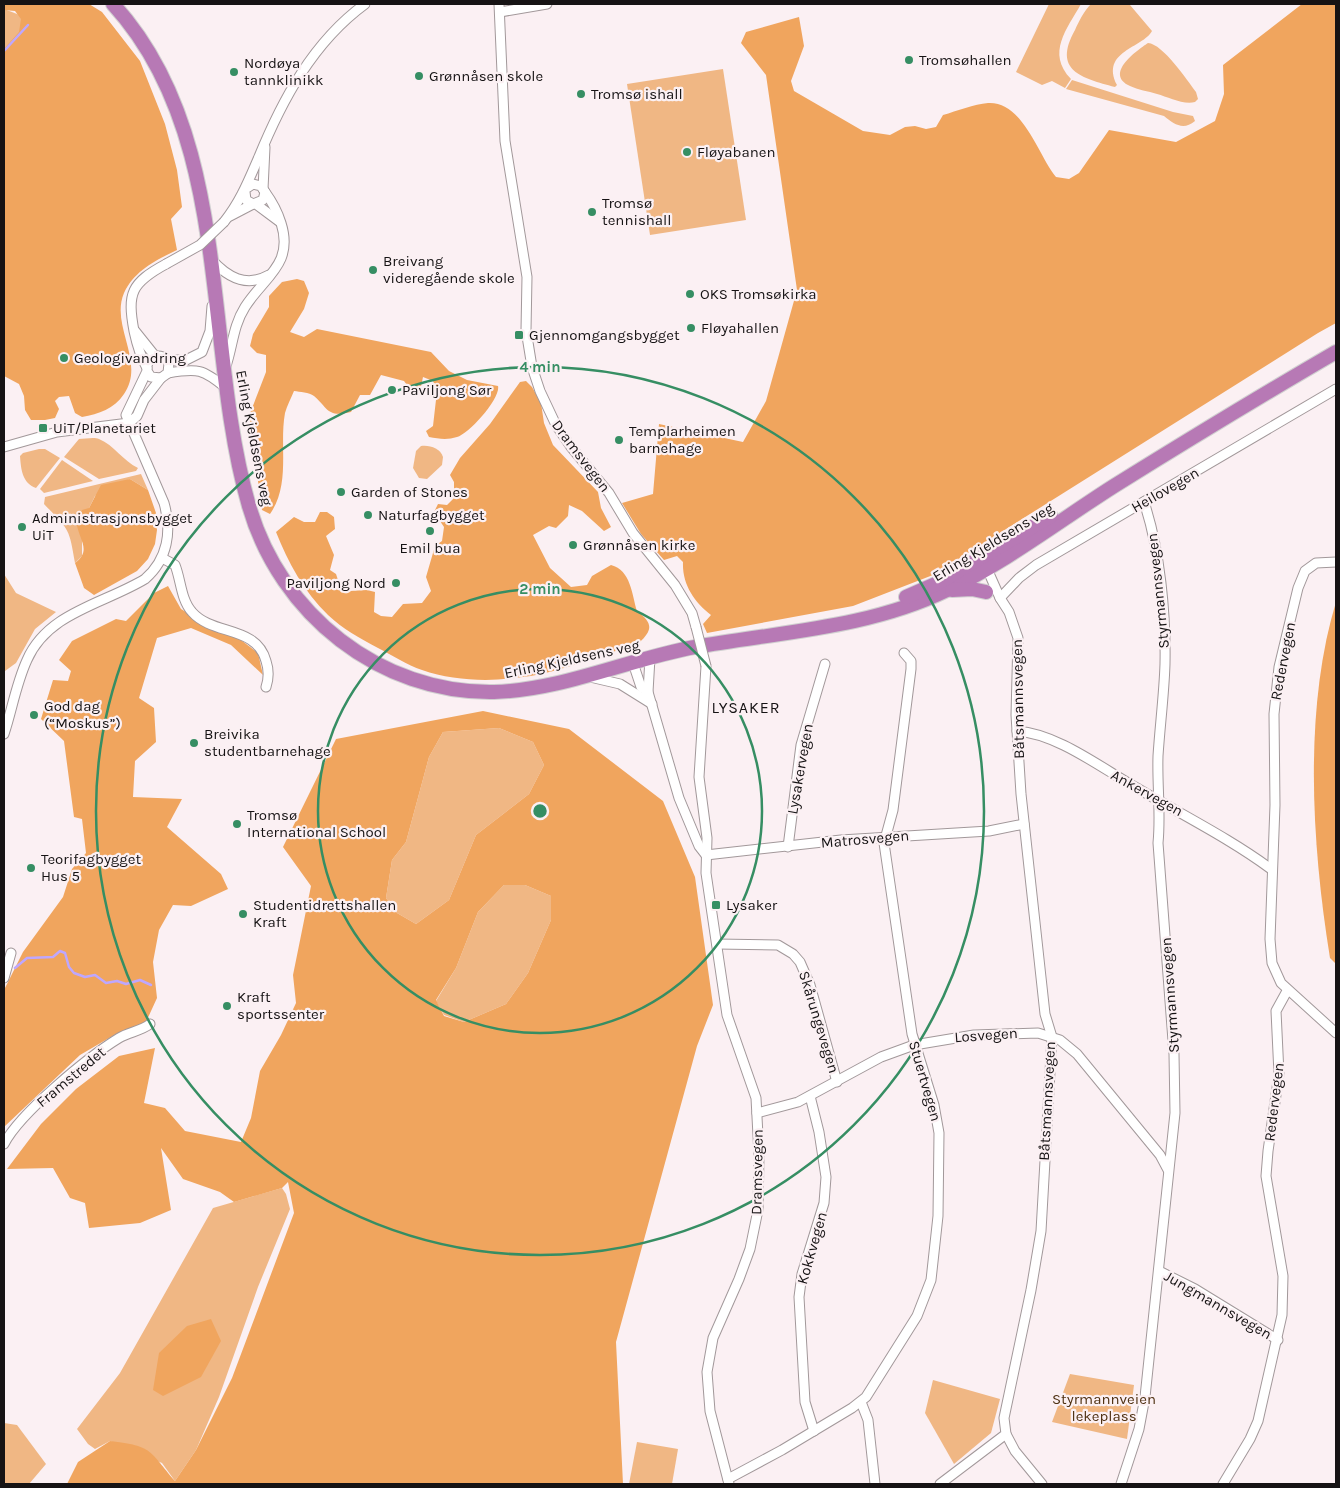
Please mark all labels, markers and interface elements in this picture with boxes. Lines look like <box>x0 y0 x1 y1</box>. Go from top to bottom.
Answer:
place label: Tromsøhallen <box>919 51 1012 69</box>
place label: Nordøya tannklinikk <box>244 54 324 89</box>
marker: Tromsøhallen <box>903 54 915 66</box>
marker: Nordøya tannklinikk <box>228 66 240 78</box>
place label: Grønnåsen skole <box>429 67 543 85</box>
marker: Grønnåsen skole <box>413 70 425 82</box>
place label: Tromsø ishall <box>591 85 683 103</box>
marker: Tromsø ishall <box>575 88 587 100</box>
place label: Fløyabanen <box>697 143 775 161</box>
marker: Fløyabanen <box>681 146 693 158</box>
place label: Tromsø tennishall <box>602 194 672 229</box>
marker: Tromsø tennishall <box>586 206 598 218</box>
place label: Breivang videregående skole <box>383 252 515 287</box>
marker: Breivang videregående skole <box>367 264 379 276</box>
place label: OKS Tromsøkirka <box>700 285 817 303</box>
marker: OKS Tromsøkirka <box>684 288 696 300</box>
place label: Fløyahallen <box>701 319 779 337</box>
marker: Fløyahallen <box>685 322 697 334</box>
place label: Gjennomgangsbygget <box>529 326 680 344</box>
marker: Gjennomgangsbygget <box>513 329 525 341</box>
place label: Geologivandring <box>74 349 187 367</box>
marker: Geologivandring <box>58 352 70 364</box>
text: 4 min <box>519 358 561 376</box>
street label: Erling Kjeldsens veg <box>232 369 276 508</box>
place label: Paviljong Sør <box>402 381 492 399</box>
marker: Paviljong Sør <box>386 384 398 396</box>
street label: Dramsvegen <box>548 416 614 496</box>
place label: UiT/Planetariet <box>53 419 156 437</box>
marker: UiT/Planetariet <box>37 422 49 434</box>
place label: Templarheimen barnehage <box>629 422 736 457</box>
marker: Templarheimen barnehage <box>613 434 625 446</box>
street label: Heilovegen <box>1128 463 1202 517</box>
place label: Garden of Stones <box>351 483 468 501</box>
marker: Garden of Stones <box>335 486 347 498</box>
street label: Erling Kjeldsens veg <box>929 498 1057 585</box>
place label: Naturfagbygget <box>378 506 485 524</box>
place label: Administrasjonsbygget UiT <box>32 509 193 544</box>
marker: Naturfagbygget <box>362 509 374 521</box>
marker: Administrasjonsbygget UiT <box>16 521 28 533</box>
marker: Emil bua <box>424 525 436 537</box>
street label: Styrmannsvegen <box>1143 532 1173 650</box>
place label: Grønnåsen kirke <box>583 536 695 554</box>
place label: Emil bua <box>400 539 460 557</box>
marker: Grønnåsen kirke <box>567 539 579 551</box>
place label: Paviljong Nord <box>286 574 386 592</box>
marker: Paviljong Nord <box>390 577 402 589</box>
text: 2 min <box>519 580 561 598</box>
street label: Redervegen <box>1267 620 1299 702</box>
street label: Erling Kjeldsens veg <box>503 636 642 682</box>
street label: Båtsmannsvegen <box>1008 639 1028 759</box>
place label: God dag (“Moskus”) <box>44 697 121 732</box>
district label: LYSAKER <box>711 698 781 717</box>
marker: God dag (“Moskus”) <box>28 709 40 721</box>
street label: Lysakervegen <box>783 722 817 816</box>
place label: Breivika studentbarnehage <box>204 725 331 760</box>
marker: Breivika studentbarnehage <box>188 737 200 749</box>
street label: Ankervegen <box>1108 766 1186 820</box>
centre of rings <box>531 802 549 820</box>
place label: Tromsø International School <box>247 806 386 841</box>
marker: Tromsø International School <box>231 818 243 830</box>
street label: Matrosvegen <box>820 826 910 852</box>
place label: Teorifagbygget Hus 5 <box>41 850 141 885</box>
marker: Teorifagbygget Hus 5 <box>25 862 37 874</box>
place label: Studentidrettshallen Kraft <box>253 896 396 931</box>
place label: Lysaker <box>726 896 778 914</box>
marker: Lysaker <box>710 899 722 911</box>
marker: Studentidrettshallen Kraft <box>237 908 249 920</box>
street label: Styrmannsvegen <box>1157 937 1183 1053</box>
street label: Skårungevegen <box>795 969 843 1075</box>
place label: Kraft sportssenter <box>237 988 325 1023</box>
marker: Kraft sportssenter <box>221 1000 233 1012</box>
street label: Losvegen <box>954 1024 1018 1046</box>
street label: Stuertvegen <box>905 1039 945 1123</box>
street label: Båtsmannsvegen <box>1035 1041 1059 1161</box>
street label: Framstredet <box>33 1043 109 1111</box>
street label: Redervegen <box>1260 1062 1288 1142</box>
street label: Dramsvegen <box>747 1129 767 1215</box>
street label: Kokkvegen <box>793 1210 831 1286</box>
street label: Jungmannsvegen <box>1161 1267 1275 1343</box>
park label: Styrmannveien lekeplass <box>1052 1390 1156 1425</box>

